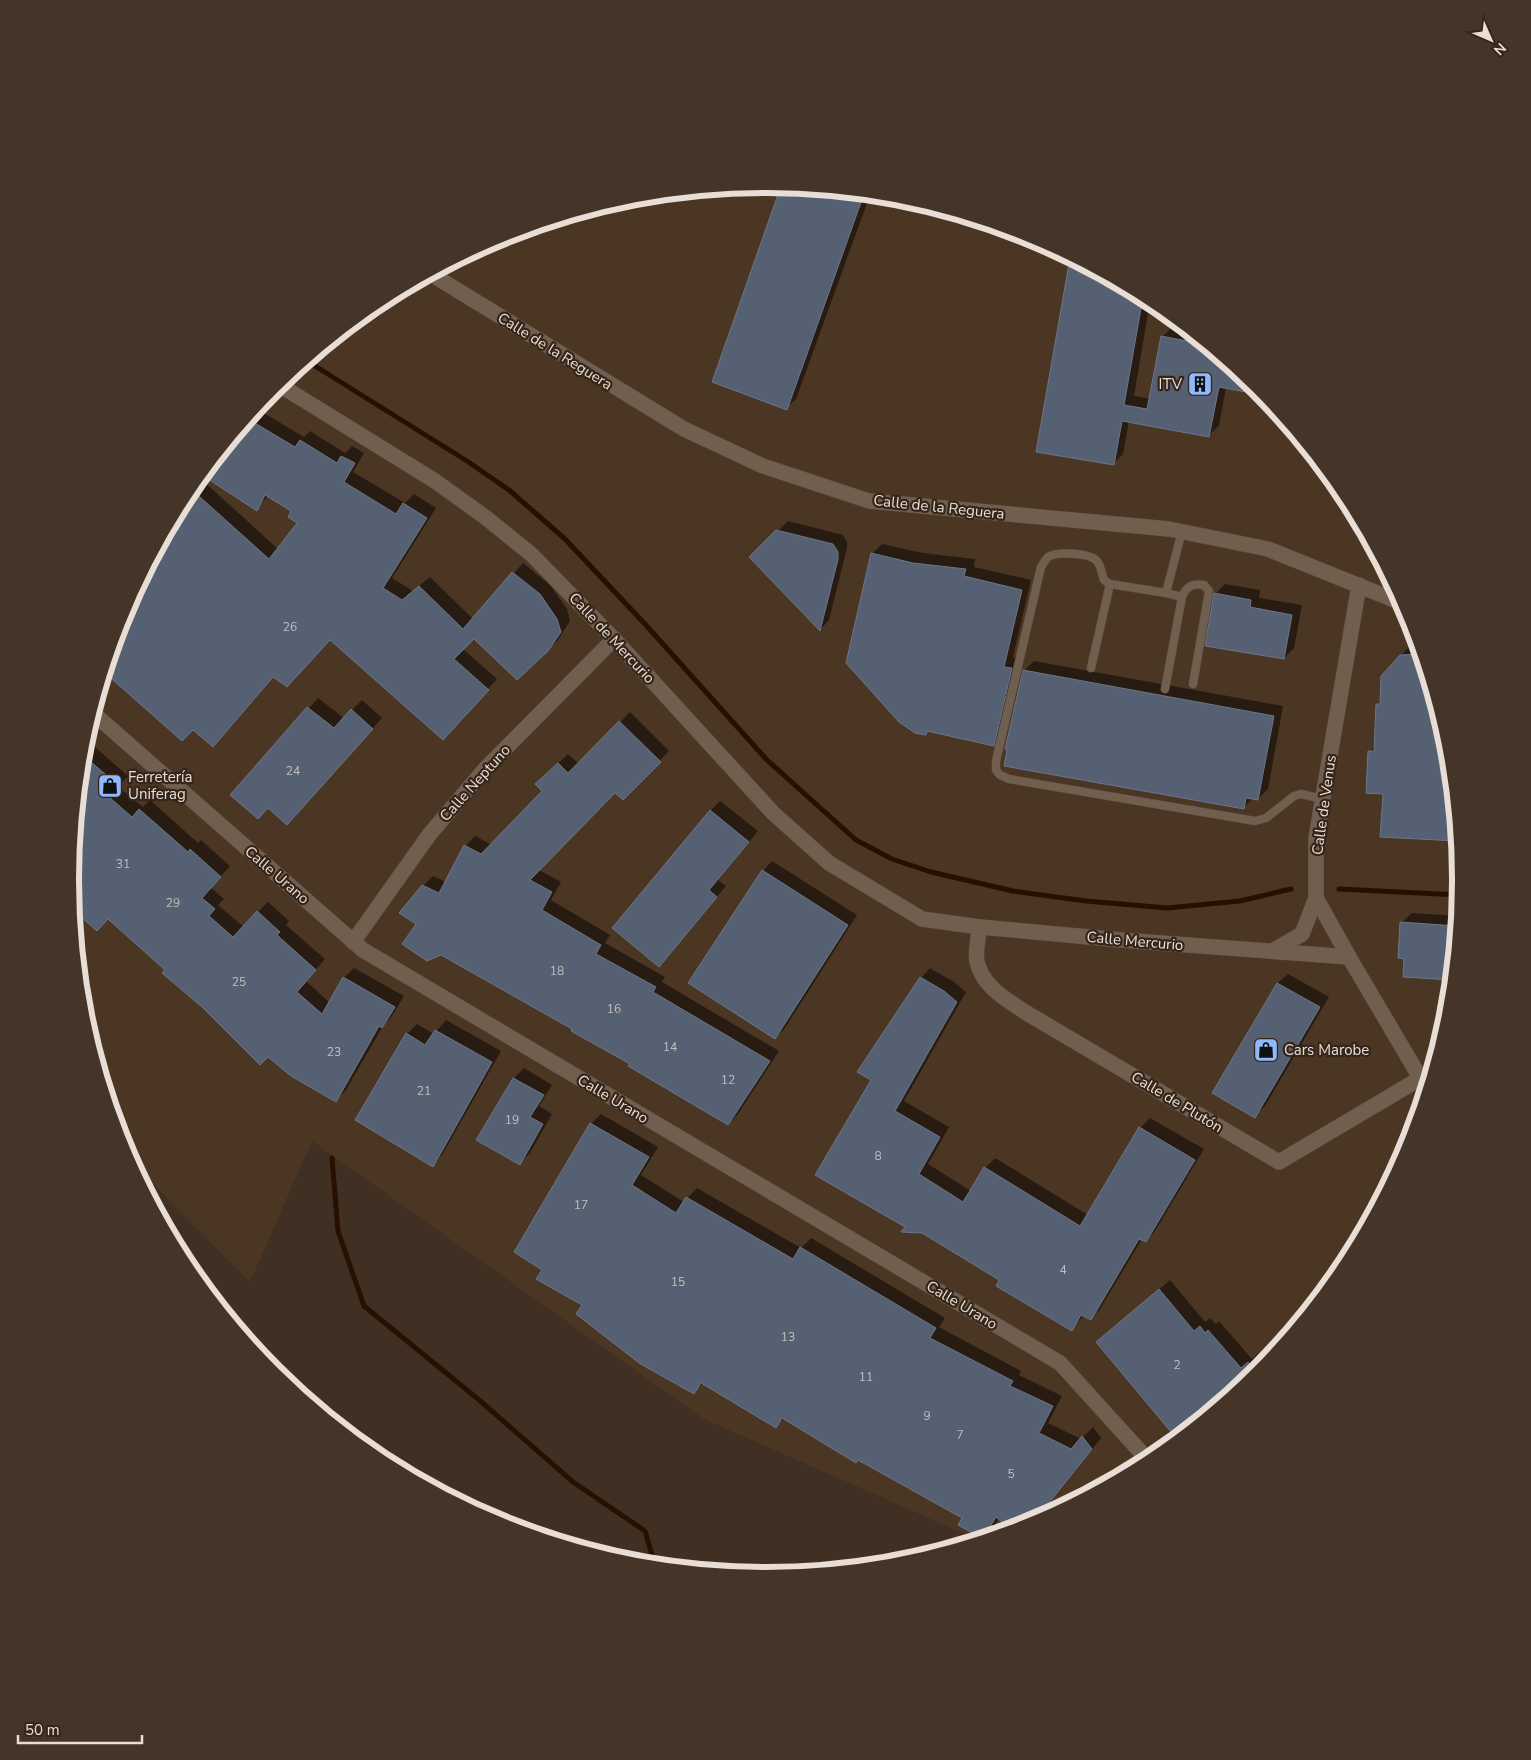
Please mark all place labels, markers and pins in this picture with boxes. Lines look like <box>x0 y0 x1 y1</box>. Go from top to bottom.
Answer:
building icon: ITV <box>1187 371 1213 397</box>
place label: ITV <box>1159 374 1183 394</box>
place label: Ferretería Uniferag <box>128 767 193 804</box>
shop icon: Ferretería Uniferag <box>97 773 123 799</box>
shop icon: Cars Marobe <box>1253 1037 1279 1063</box>
place label: Cars Marobe <box>1284 1040 1369 1060</box>

